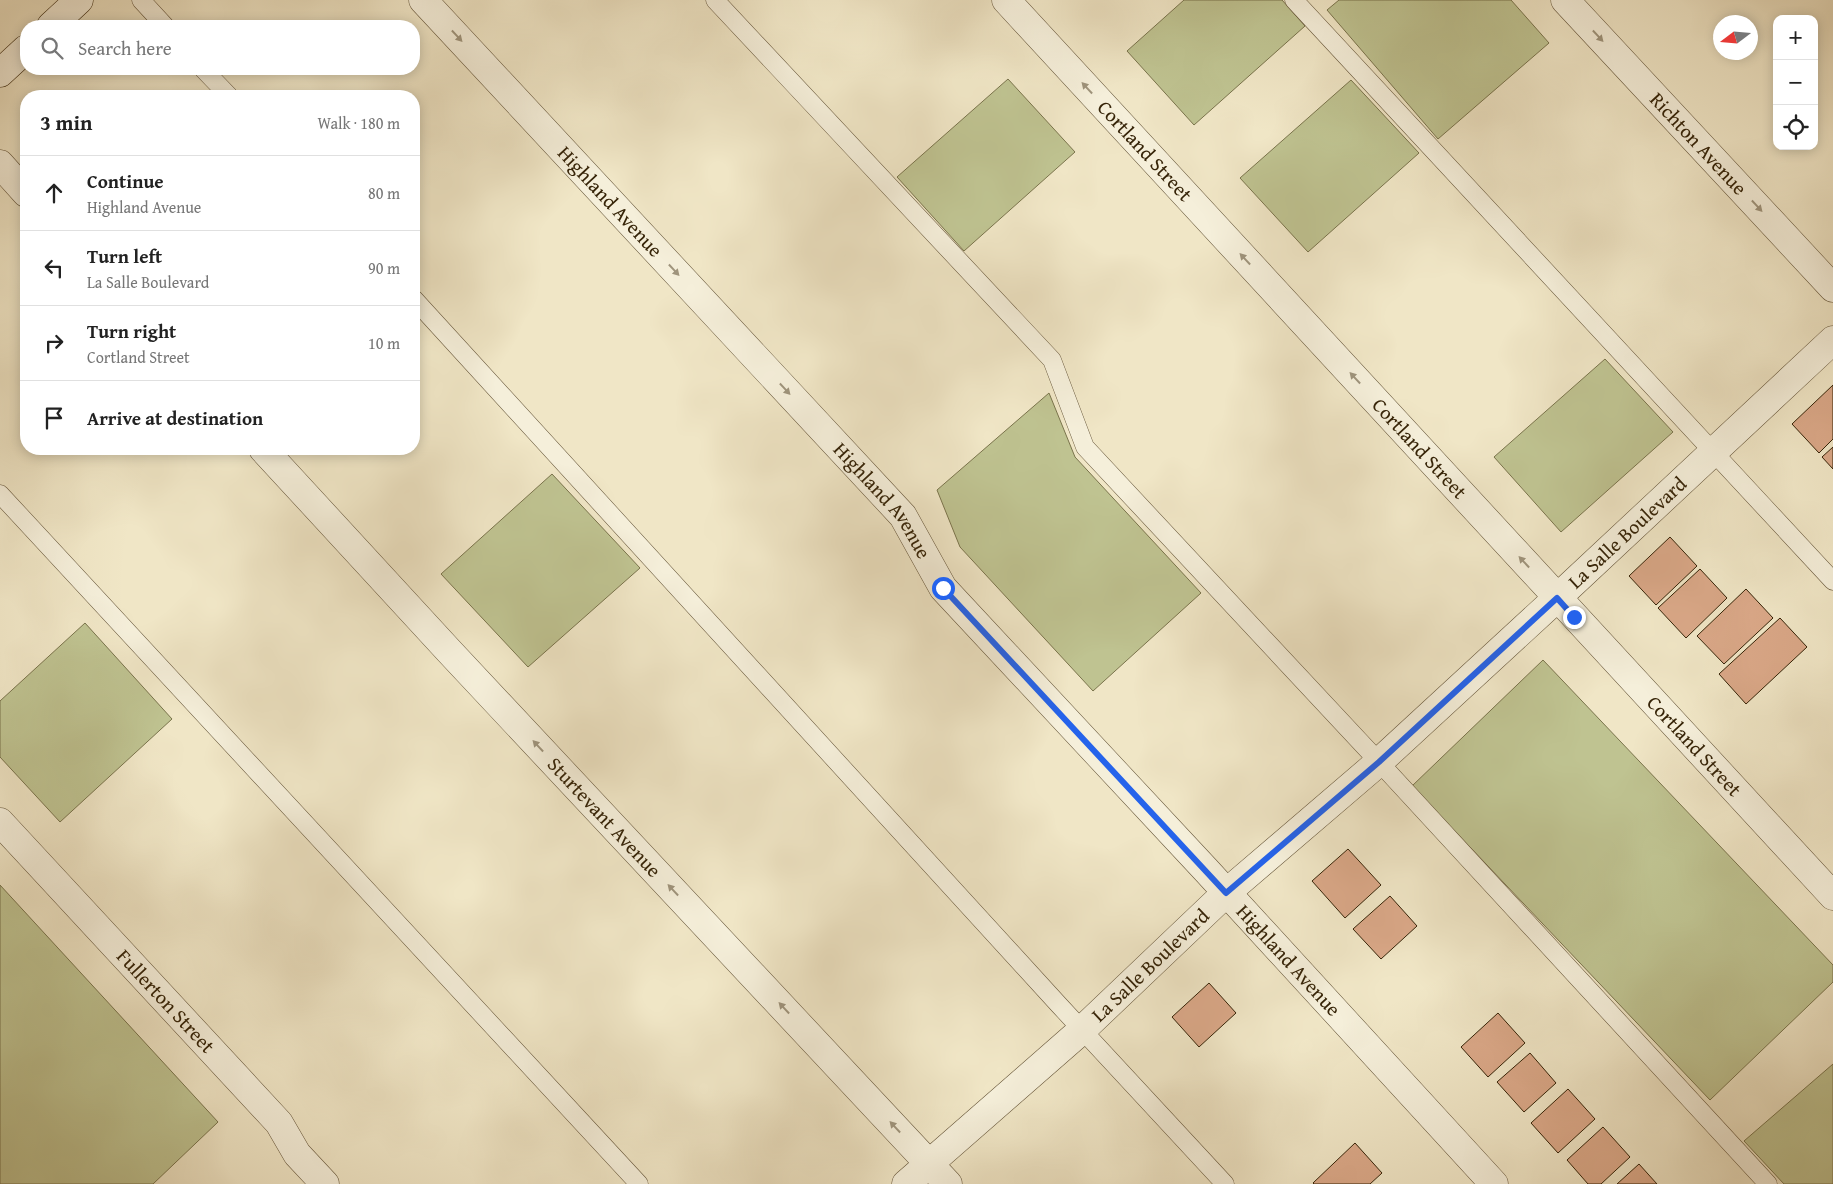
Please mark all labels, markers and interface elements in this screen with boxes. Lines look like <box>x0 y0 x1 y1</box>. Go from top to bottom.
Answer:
north arrow <box>1713 15 1758 60</box>
map controls <box>1773 15 1818 150</box>
button: + <box>1773 15 1818 60</box>
search box <box>20 20 420 75</box>
one-way arrow <box>451 29 463 41</box>
one-way arrow <box>1592 29 1604 41</box>
icon: search <box>38 34 66 62</box>
text: Search here <box>78 34 172 62</box>
button: − <box>1773 60 1818 105</box>
one-way arrow <box>1081 82 1093 94</box>
street label: Richton Avenue <box>1644 85 1754 201</box>
street label: Cortland Street <box>1091 93 1200 207</box>
button: locate <box>1773 105 1818 150</box>
text: 3 min <box>40 107 92 138</box>
text: Walk · 180 m <box>317 111 400 135</box>
street label: Highland Avenue <box>551 139 670 263</box>
text: Continue <box>87 167 164 195</box>
icon: ahead <box>40 179 68 207</box>
text: 80 m <box>368 181 400 205</box>
text: Highland Avenue <box>87 195 201 219</box>
one-way arrow <box>1751 200 1762 212</box>
text: Turn left <box>87 242 162 270</box>
one-way arrow <box>1239 253 1251 265</box>
icon: left <box>40 254 68 282</box>
text: 90 m <box>368 256 400 280</box>
one-way arrow <box>669 264 680 277</box>
text: La Salle Boulevard <box>87 270 209 294</box>
text: Turn right <box>87 317 176 345</box>
icon: right <box>40 329 68 357</box>
text: 10 m <box>368 331 400 355</box>
text: Cortland Street <box>87 345 190 369</box>
one-way arrow <box>1349 373 1361 385</box>
one-way arrow <box>779 383 791 395</box>
street label: Cortland Street <box>1366 391 1474 505</box>
icon: arrive <box>40 404 68 432</box>
text: Arrive at destination <box>87 404 263 432</box>
street label: Highland Avenue <box>827 435 939 564</box>
street label: La Salle Boulevard <box>1561 469 1693 595</box>
one-way arrow <box>1518 557 1530 569</box>
route start <box>932 577 955 600</box>
route end <box>1563 606 1586 629</box>
street label: Cortland Street <box>1641 688 1749 803</box>
one-way arrow <box>532 740 544 752</box>
street label: Sturtevant Avenue <box>541 750 669 883</box>
one-way arrow <box>667 884 679 896</box>
street label: Highland Avenue <box>1230 897 1348 1022</box>
street label: La Salle Boulevard <box>1084 901 1216 1028</box>
street label: Fullerton Street <box>110 942 222 1059</box>
one-way arrow <box>778 1003 790 1015</box>
one-way arrow <box>889 1121 901 1133</box>

